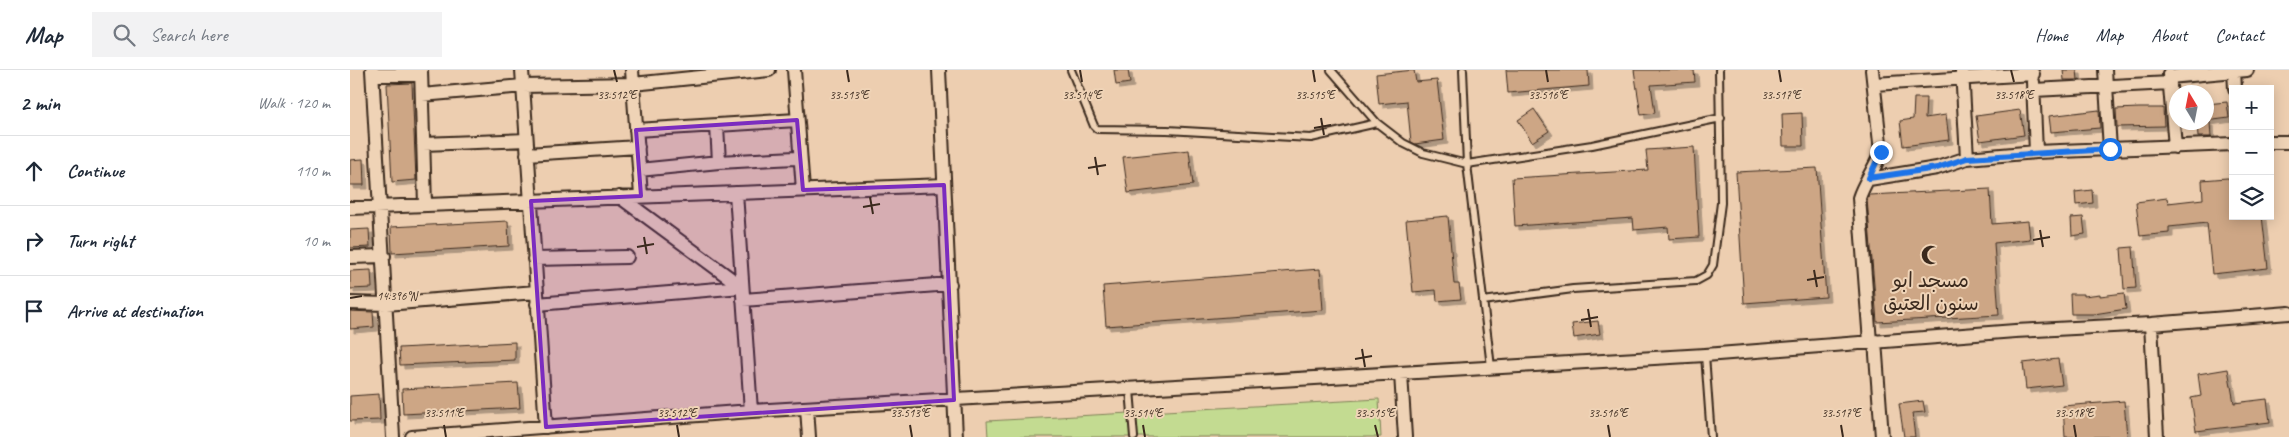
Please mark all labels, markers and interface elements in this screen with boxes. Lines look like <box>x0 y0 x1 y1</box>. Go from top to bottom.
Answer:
search box <box>92 12 442 57</box>
text: Map <box>25 20 62 50</box>
icon: search <box>110 21 138 49</box>
text: Search here <box>150 23 228 47</box>
text: Home <box>2035 24 2068 46</box>
text: Map <box>2096 24 2123 46</box>
text: About <box>2151 24 2187 46</box>
text: Contact <box>2215 24 2264 46</box>
north arrow <box>2169 85 2214 130</box>
map controls <box>2229 85 2274 220</box>
button: + <box>2229 85 2274 130</box>
text: 33.512°E <box>597 87 638 103</box>
text: 33.513°E <box>829 87 870 103</box>
text: 33.514°E <box>1062 87 1103 103</box>
text: 33.515°E <box>1295 87 1336 103</box>
text: 33.516°E <box>1528 87 1569 103</box>
text: 33.517°E <box>1761 87 1802 103</box>
text: 33.518°E <box>1994 87 2035 103</box>
text: 2 min <box>20 90 60 116</box>
text: Walk · 120 m <box>258 93 330 113</box>
button: − <box>2229 130 2274 175</box>
route start <box>2099 138 2122 161</box>
route end <box>1870 141 1893 164</box>
icon: ahead <box>20 157 48 185</box>
text: Continue <box>67 159 124 183</box>
text: 110 m <box>296 161 330 181</box>
button: layers <box>2229 175 2274 220</box>
icon: right <box>20 227 48 255</box>
text: Turn right <box>67 229 134 253</box>
text: 10 m <box>303 231 330 251</box>
mosque icon: مسجد ابو سنون العتيق <box>1920 244 1942 266</box>
place label: مسجد ابو سنون العتيق <box>1883 268 1979 317</box>
text: 14.396°N <box>377 288 419 304</box>
icon: arrive <box>20 297 48 325</box>
text: Arrive at destination <box>67 299 203 323</box>
text: 33.511°E <box>424 405 465 421</box>
text: 33.512°E <box>657 405 698 421</box>
text: 33.513°E <box>890 405 931 421</box>
text: 33.514°E <box>1123 405 1164 421</box>
text: 33.515°E <box>1355 405 1396 421</box>
text: 33.516°E <box>1588 405 1629 421</box>
text: 33.517°E <box>1821 405 1862 421</box>
text: 33.518°E <box>2054 405 2095 421</box>

